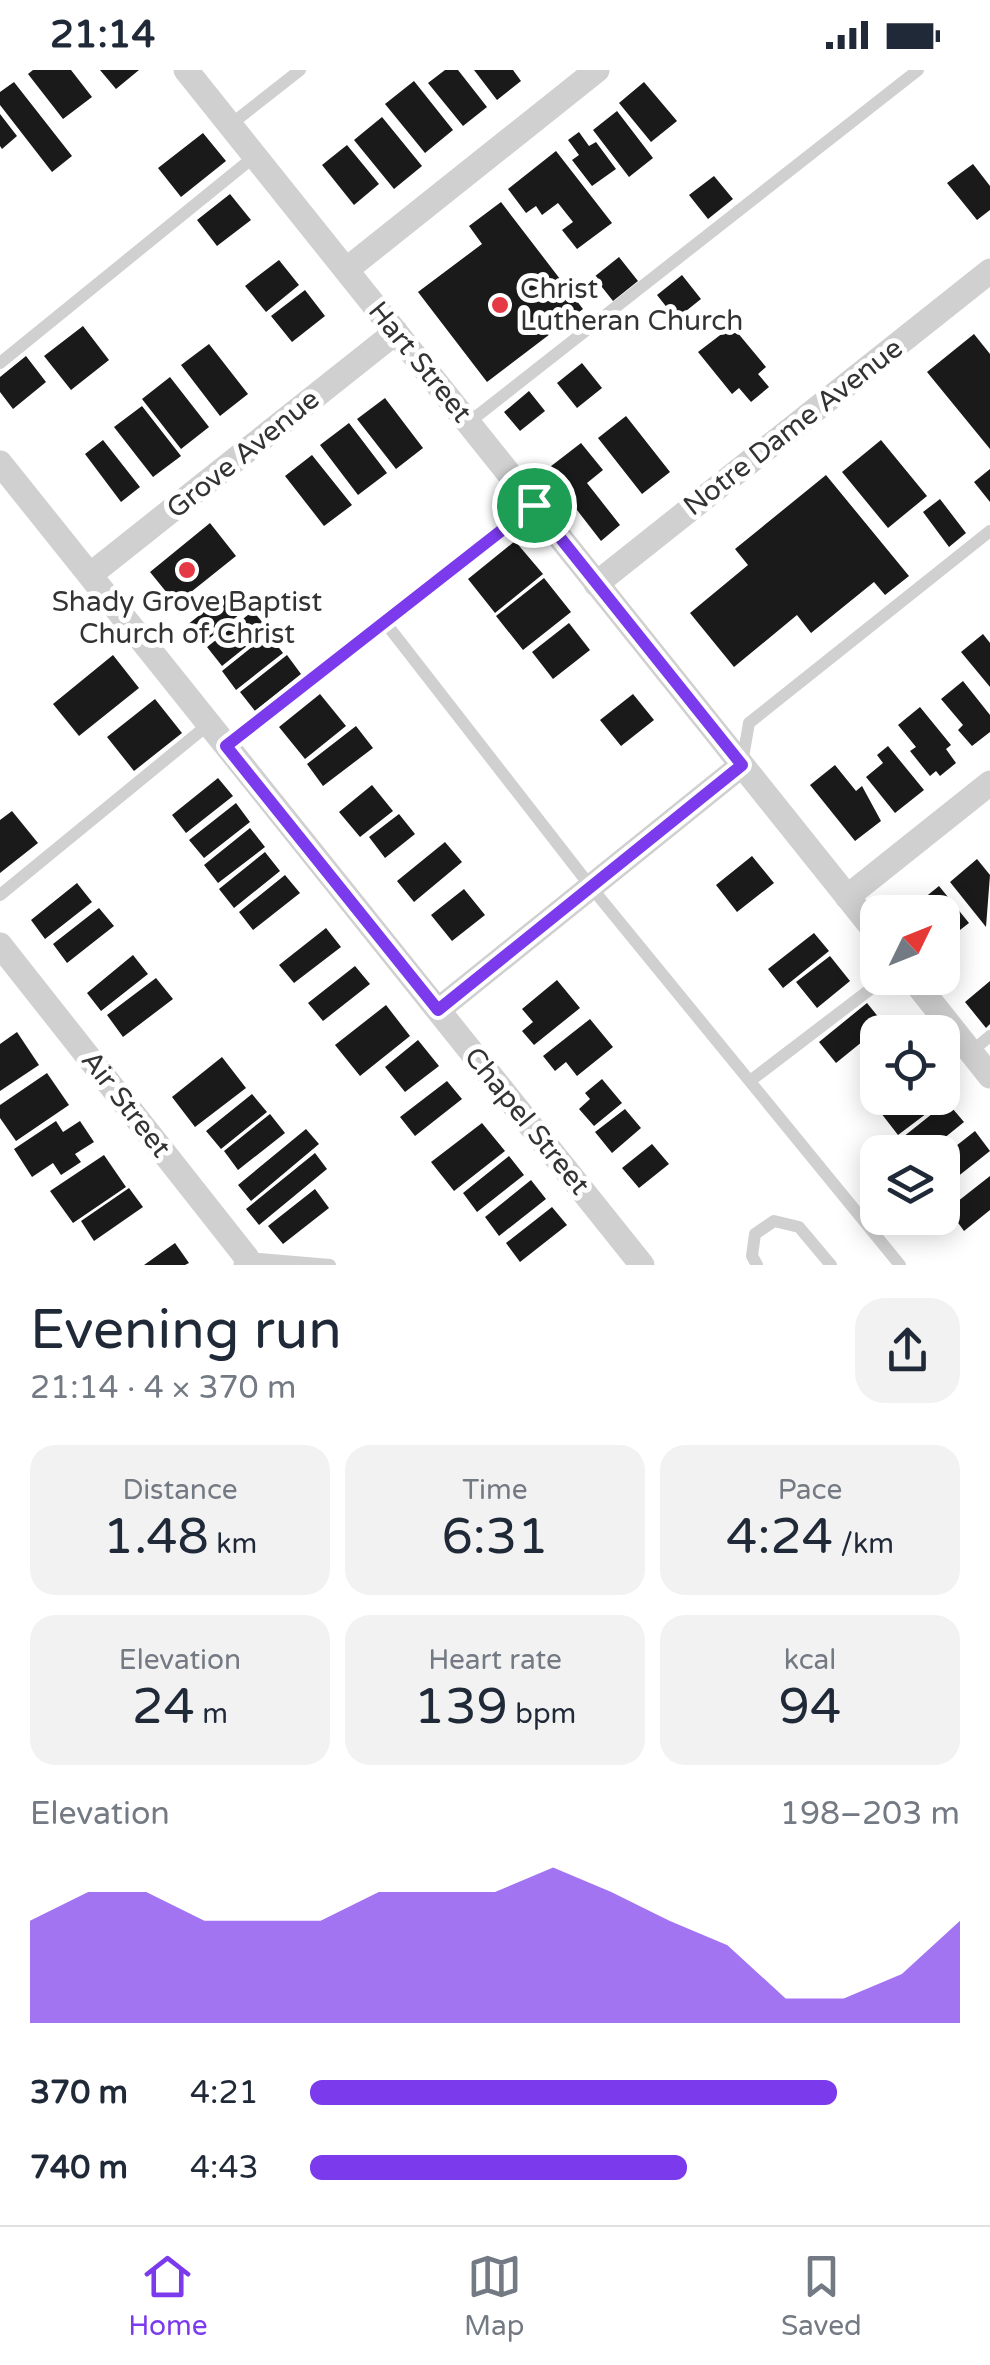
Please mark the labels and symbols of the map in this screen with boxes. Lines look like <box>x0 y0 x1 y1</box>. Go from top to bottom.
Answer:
place label: Christ Lutheran Church <box>520 272 743 338</box>
marker: Christ Lutheran Church <box>489 294 511 316</box>
street label: Hart Street <box>361 295 479 430</box>
street label: Notre Dame Avenue <box>677 331 909 523</box>
street label: Grove Avenue <box>160 382 326 526</box>
pin <box>492 463 577 548</box>
marker: Shady Grove Baptist Church of Christ <box>176 559 198 581</box>
place label: Shady Grove Baptist Church of Christ <box>52 585 322 651</box>
north arrow <box>860 895 960 995</box>
street label: Chapel Street <box>457 1040 597 1202</box>
street label: Air Street <box>74 1044 178 1164</box>

